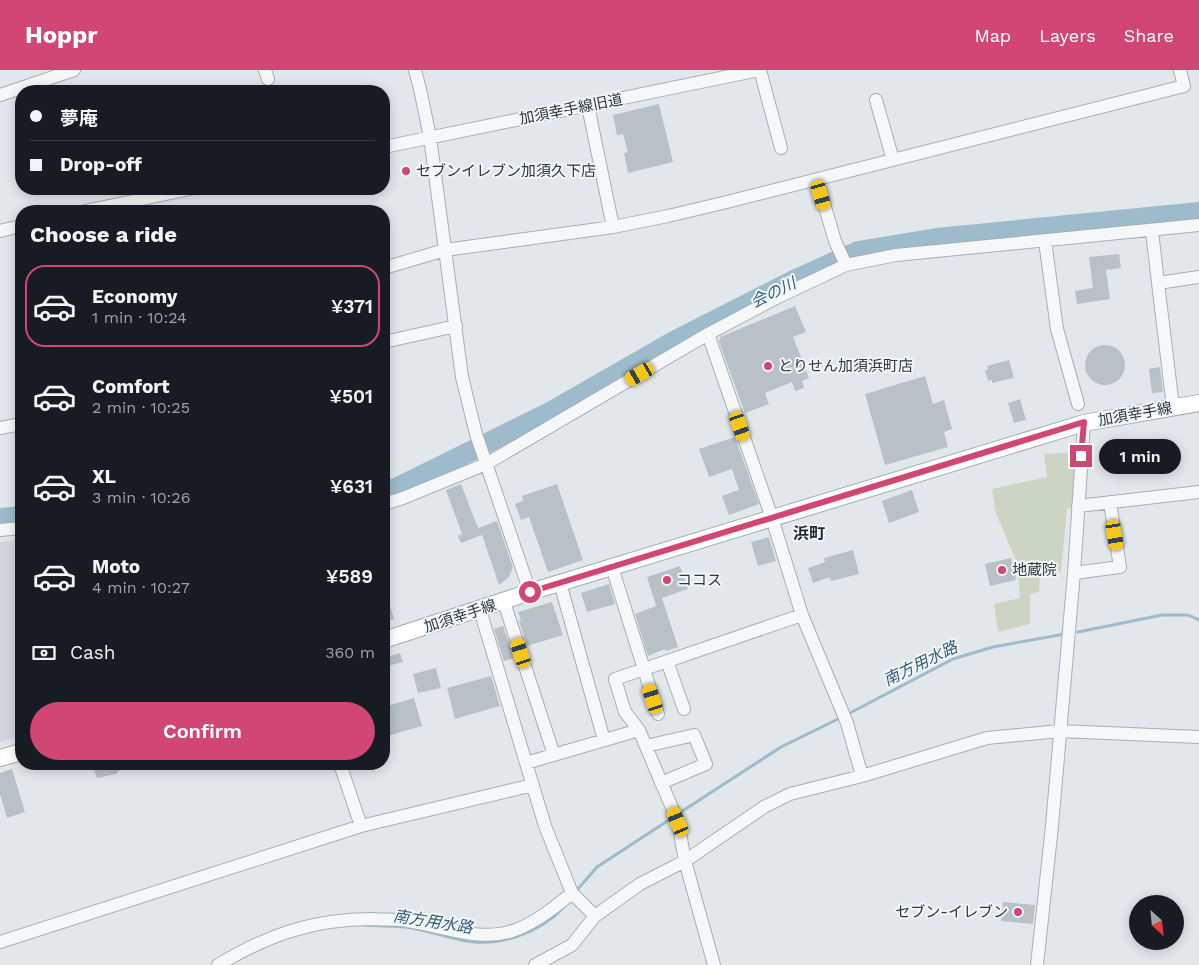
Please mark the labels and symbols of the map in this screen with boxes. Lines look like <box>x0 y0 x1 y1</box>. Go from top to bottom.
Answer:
street label: 加須幸手線旧道 <box>518 90 624 128</box>
place label: セブンイレブン加須久下店 <box>416 162 596 180</box>
marker: セブンイレブン加須久下店 <box>400 165 412 177</box>
car <box>809 179 832 211</box>
water label: 会の川 <box>747 273 801 312</box>
place label: とりせん加須浜町店 <box>778 357 913 375</box>
car <box>623 360 656 388</box>
marker: とりせん加須浜町店 <box>762 360 774 372</box>
street label: 加須幸手線 <box>1096 399 1174 429</box>
car <box>728 409 751 443</box>
callout: 1 min <box>1098 438 1181 474</box>
route end <box>1070 445 1092 467</box>
car <box>1105 519 1124 551</box>
district label: 浜町 <box>793 524 825 543</box>
place label: 地蔵院 <box>1012 561 1057 579</box>
marker: 地蔵院 <box>996 564 1008 576</box>
place label: ココス <box>677 571 722 589</box>
marker: ココス <box>661 574 673 586</box>
route start <box>519 581 541 603</box>
street label: 加須幸手線 <box>422 596 498 636</box>
car <box>509 636 532 670</box>
water label: 南方用水路 <box>880 637 962 690</box>
car <box>641 682 664 716</box>
car <box>665 805 690 839</box>
north arrow <box>1129 895 1184 950</box>
place label: セブン-イレブン <box>895 903 1008 921</box>
water label: 南方用水路 <box>392 906 476 937</box>
marker: セブン-イレブン <box>1012 906 1024 918</box>

